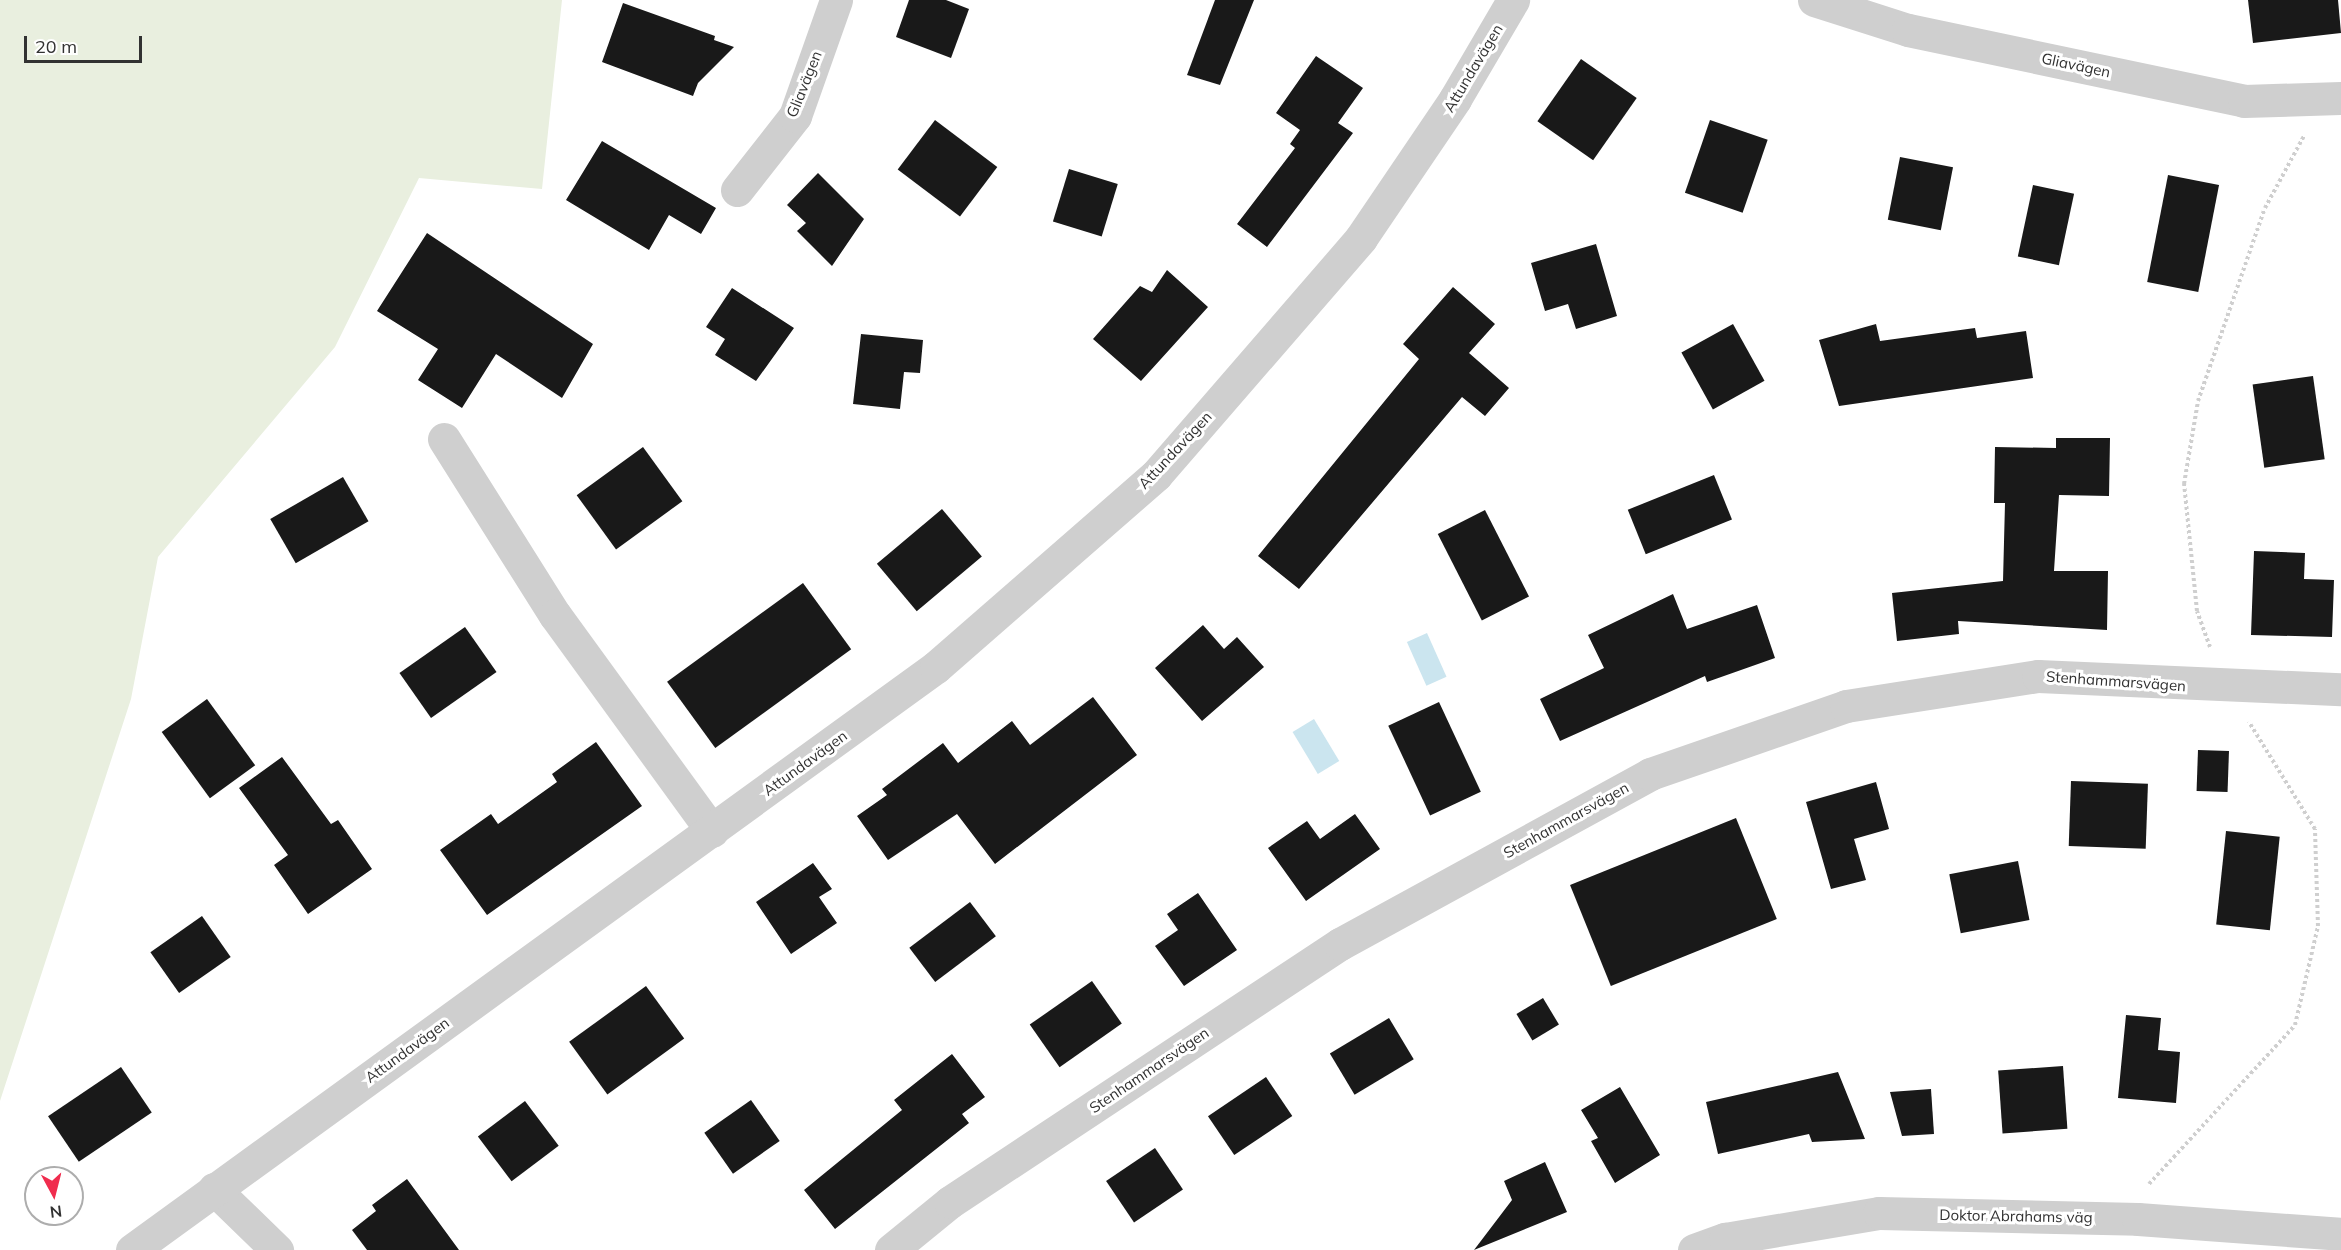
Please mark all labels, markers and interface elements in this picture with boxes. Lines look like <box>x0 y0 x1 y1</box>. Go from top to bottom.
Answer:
street label: Attundavägen <box>1440 21 1506 115</box>
scale bar <box>27 24 146 62</box>
text: 20 m <box>35 35 77 58</box>
street label: Gliavägen <box>783 48 825 120</box>
street label: Gliavägen <box>2040 49 2112 81</box>
street label: Attundavägen <box>1134 407 1216 493</box>
street label: Stenhammarsvägen <box>2045 667 2187 695</box>
street label: Attundavägen <box>759 726 851 800</box>
street label: Stenhammarsvägen <box>1500 778 1632 862</box>
street label: Attundavägen <box>361 1013 453 1087</box>
street label: Stenhammarsvägen <box>1086 1023 1212 1117</box>
north arrow <box>24 1166 84 1226</box>
text: N <box>49 1201 63 1223</box>
street label: Doktor Abrahams väg <box>1939 1206 2093 1226</box>

